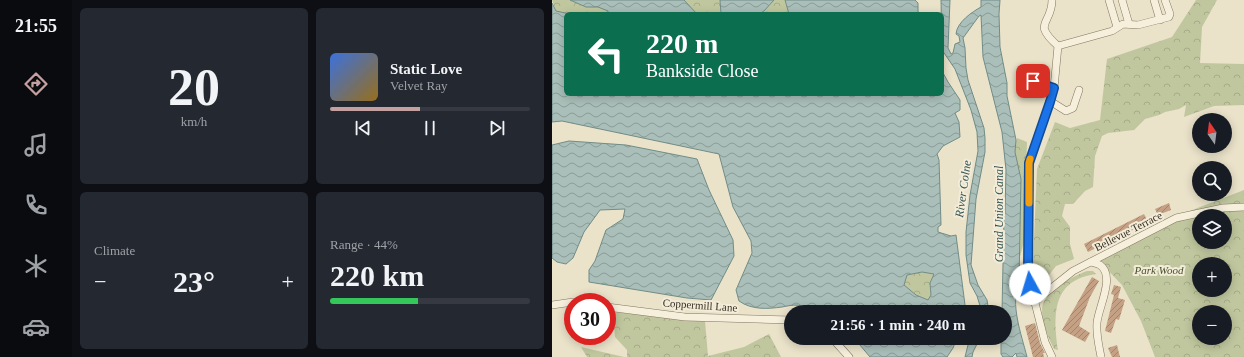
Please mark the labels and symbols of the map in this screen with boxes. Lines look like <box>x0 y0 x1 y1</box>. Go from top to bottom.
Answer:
pin <box>1016 64 1050 98</box>
north arrow <box>1192 113 1232 153</box>
water label: River Colne <box>952 159 974 220</box>
water label: Grand Union Canal <box>992 165 1006 262</box>
street label: Bellevue Terrace <box>1092 209 1164 253</box>
position arrow <box>1009 263 1051 305</box>
park label: Park Wood <box>1134 264 1184 276</box>
speed limit sign: 30 <box>564 293 616 345</box>
street label: Coppermill Lane <box>662 296 738 314</box>

